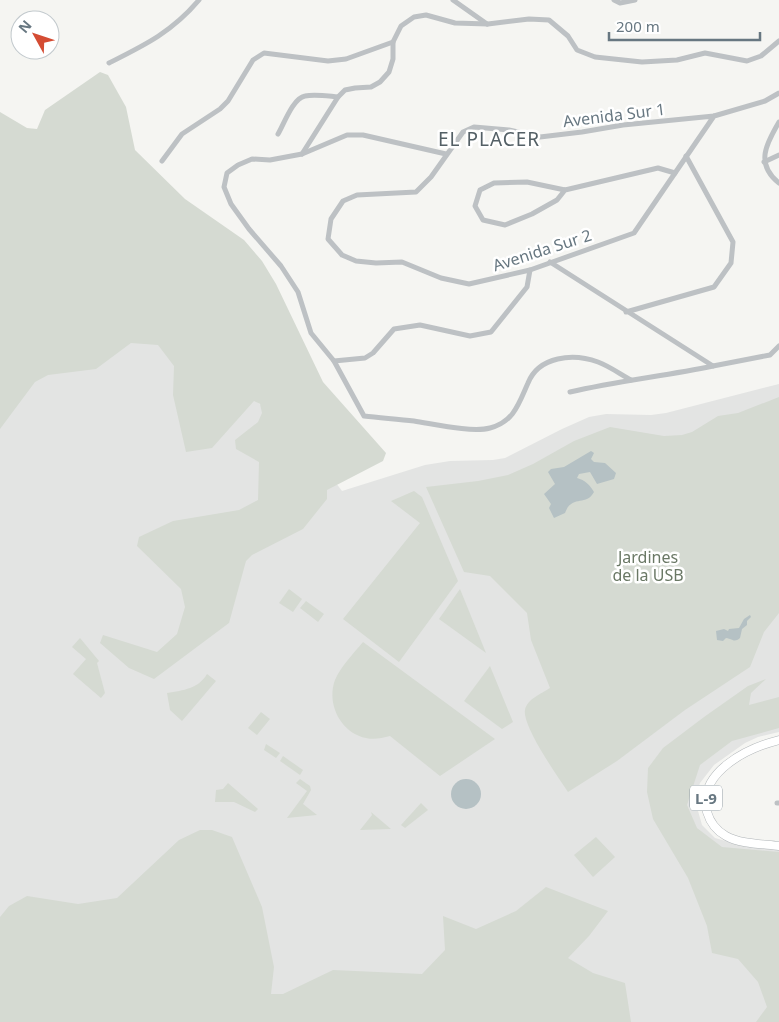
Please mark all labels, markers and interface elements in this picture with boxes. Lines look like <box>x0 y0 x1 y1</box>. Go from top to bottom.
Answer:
north arrow <box>10 10 60 60</box>
scale bar <box>609 10 760 42</box>
text: N <box>14 16 36 37</box>
text: 200 m <box>616 16 660 36</box>
street label: Avenida Sur 1 <box>562 98 666 132</box>
district label: EL PLACER <box>438 126 540 152</box>
street label: Avenida Sur 2 <box>490 224 594 276</box>
park label: Jardines de la USB <box>612 546 684 586</box>
road number: L-9 <box>690 786 722 810</box>

